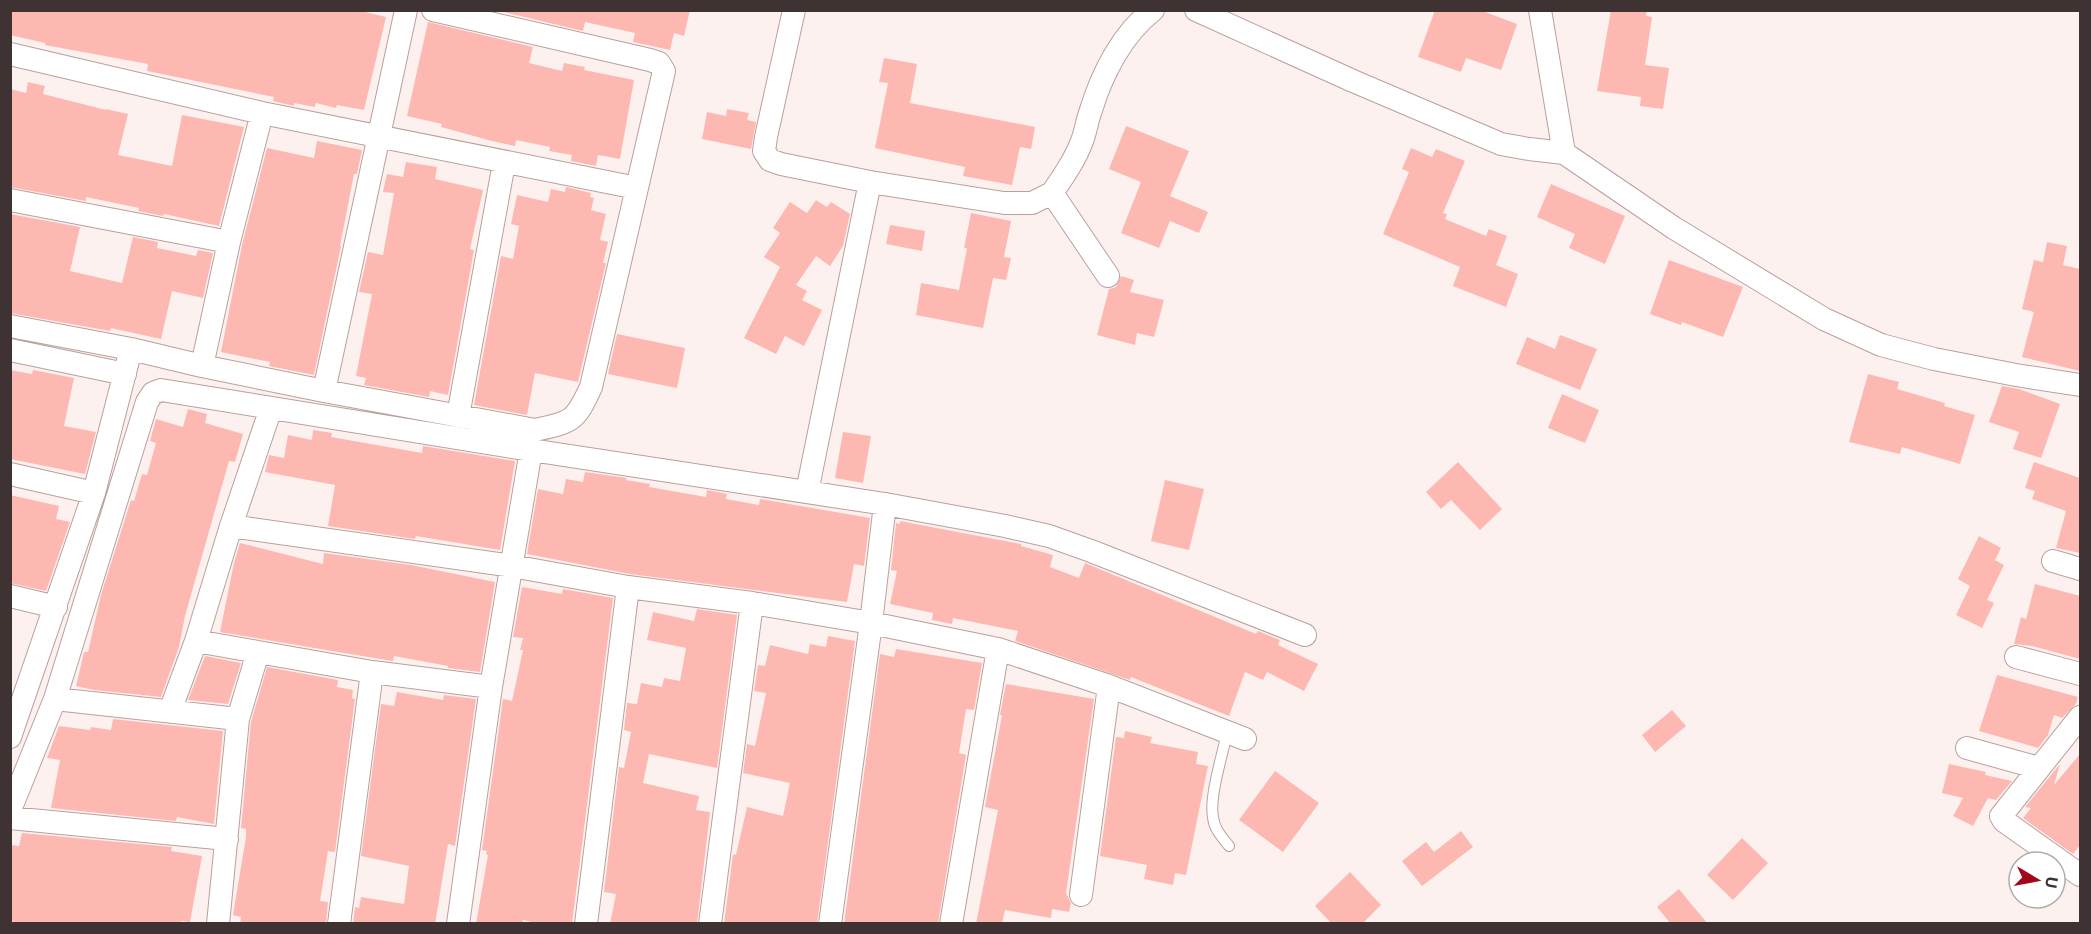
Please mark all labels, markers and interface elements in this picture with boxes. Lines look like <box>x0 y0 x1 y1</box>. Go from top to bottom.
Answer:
north arrow <box>2007 850 2067 910</box>
text: U <box>2040 875 2064 890</box>

